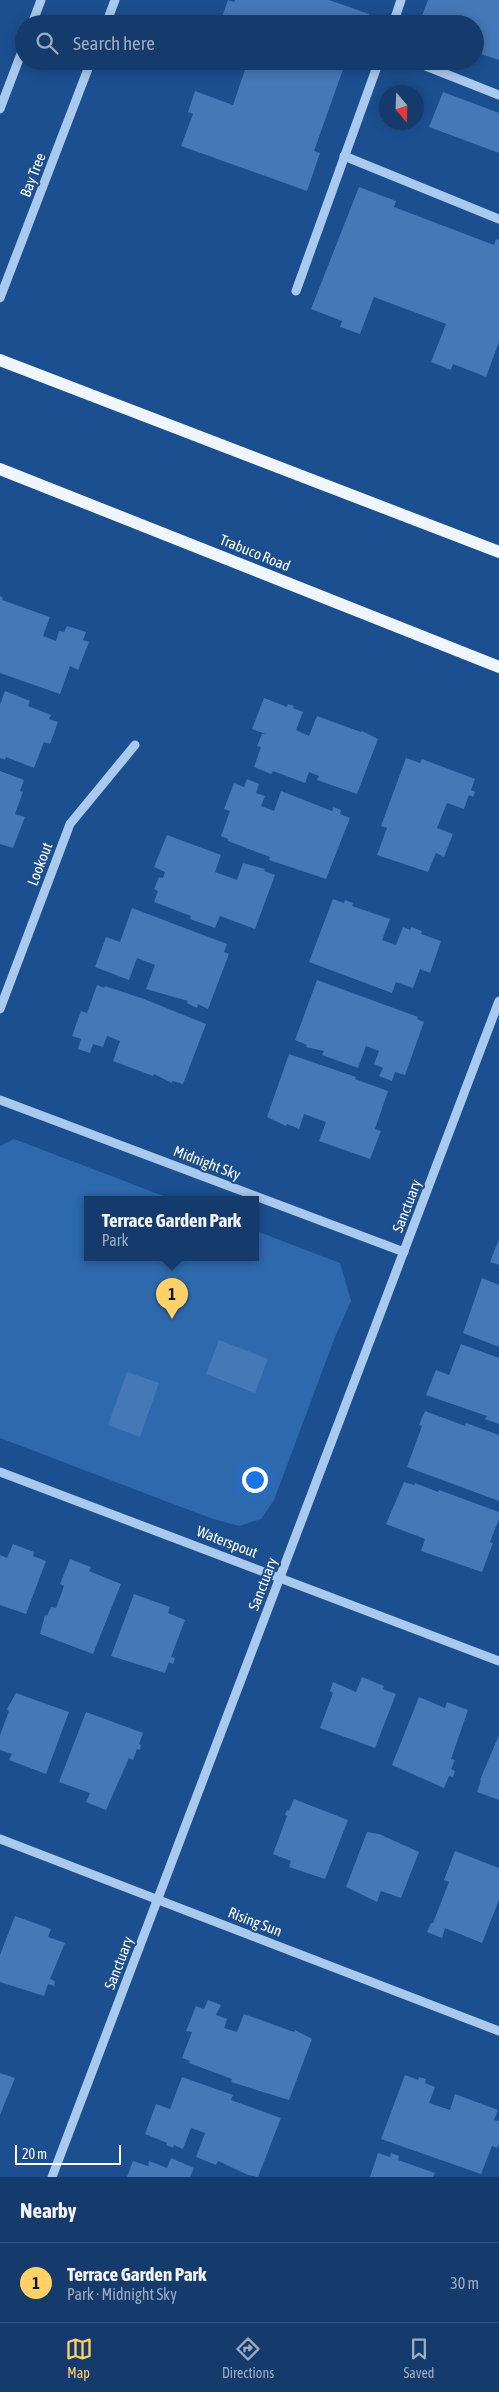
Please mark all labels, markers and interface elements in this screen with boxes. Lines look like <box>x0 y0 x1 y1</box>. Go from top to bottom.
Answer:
search box <box>15 15 484 70</box>
icon: search <box>33 29 61 57</box>
text: Search here <box>73 32 155 54</box>
north arrow <box>379 85 424 130</box>
street label: Bay Tree <box>16 150 49 199</box>
street label: Trabuco Road <box>217 531 293 574</box>
street label: Lookout <box>24 840 56 888</box>
street label: Midnight Sky <box>171 1142 243 1183</box>
street label: Sanctuary <box>389 1177 424 1235</box>
popup <box>84 1196 259 1261</box>
text: Terrace Garden Park <box>102 1209 241 1231</box>
text: Park <box>102 1231 129 1249</box>
pin: 1 <box>156 1278 188 1319</box>
your location <box>242 1467 268 1493</box>
street label: Waterspout <box>194 1522 260 1561</box>
street label: Sanctuary <box>245 1555 280 1613</box>
street label: Rising Sun <box>226 1904 285 1940</box>
street label: Sanctuary <box>101 1934 136 1992</box>
scale bar <box>15 2142 121 2165</box>
text: 20 m <box>22 2146 47 2162</box>
text: Nearby <box>20 2198 76 2222</box>
text: Terrace Garden Park <box>67 2263 206 2285</box>
text: 1 <box>32 2274 40 2292</box>
text: 30 m <box>450 2274 479 2292</box>
text: Park · Midnight Sky <box>67 2285 177 2303</box>
tab: Map <box>65 2335 93 2381</box>
tab: Directions <box>222 2335 274 2381</box>
tab: Saved <box>403 2335 434 2381</box>

